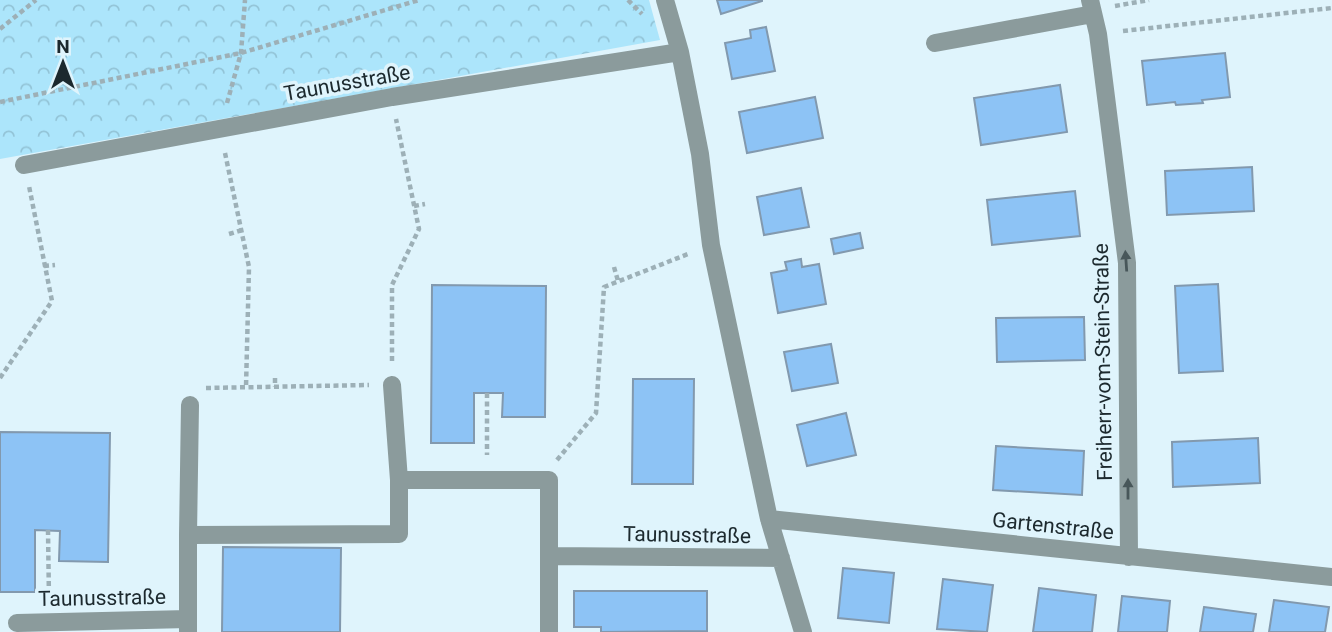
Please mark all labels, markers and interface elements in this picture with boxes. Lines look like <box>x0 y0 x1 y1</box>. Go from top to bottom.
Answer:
north arrow <box>28 28 98 98</box>
text: N <box>56 35 70 58</box>
street label: Taunusstraße <box>282 60 412 106</box>
street label: Freiherr-vom-Stein-Straße <box>1089 243 1117 481</box>
one-way arrow <box>1120 250 1131 272</box>
one-way arrow <box>1123 477 1134 499</box>
street label: Gartenstraße <box>991 508 1115 544</box>
street label: Taunusstraße <box>623 522 751 548</box>
street label: Taunusstraße <box>38 585 166 611</box>

